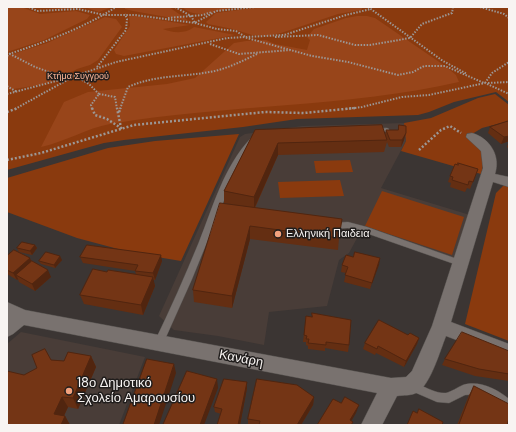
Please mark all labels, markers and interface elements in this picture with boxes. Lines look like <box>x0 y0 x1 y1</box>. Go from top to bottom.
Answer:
park label: Κτήμα Συγγρού <box>47 72 109 82</box>
place label: Ελληνική Παιδεια <box>286 227 370 241</box>
marker: Ελληνική Παιδεια <box>273 229 283 239</box>
street label: Κανάρη <box>218 347 264 371</box>
place label: 18ο Δημοτικό Σχολείο Αμαρουσίου <box>77 376 195 407</box>
marker: 18ο Δημοτικό Σχολείο Αμαρουσίου <box>64 386 74 396</box>

